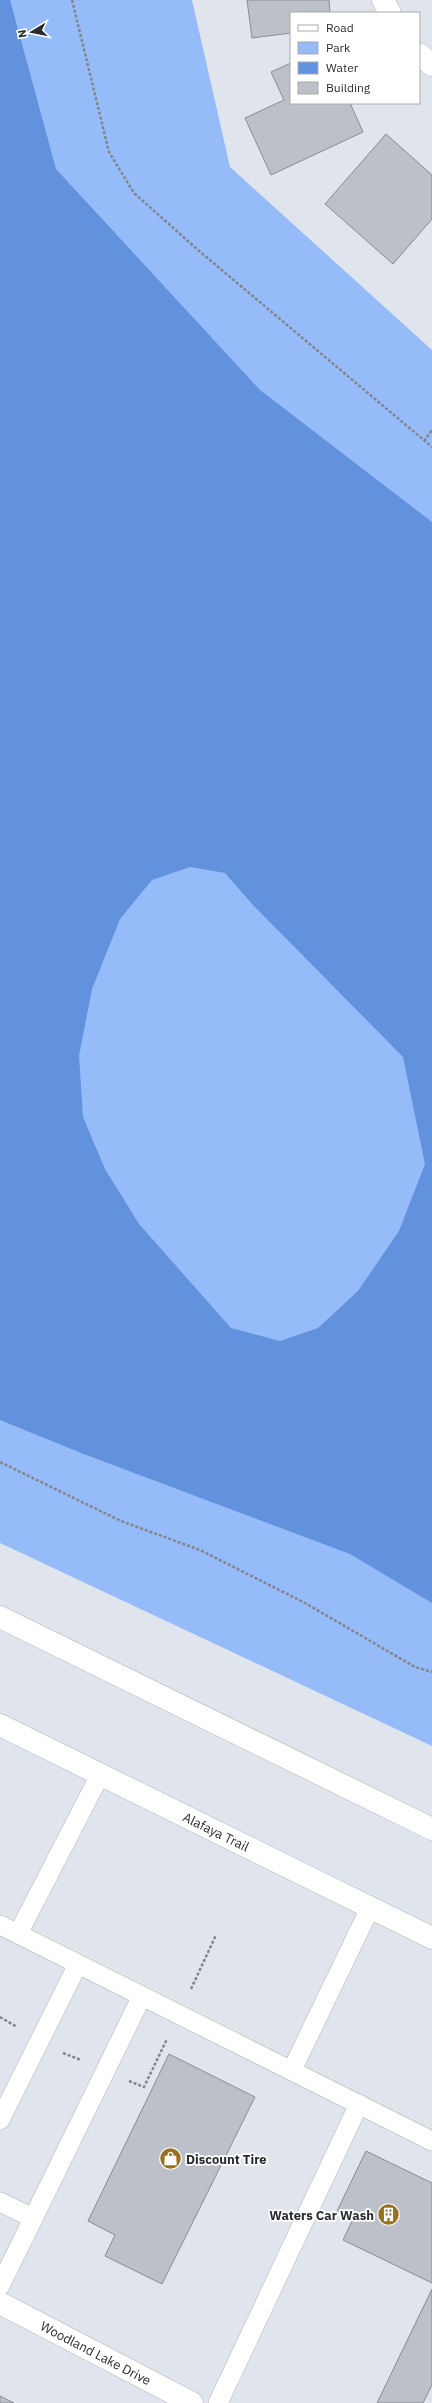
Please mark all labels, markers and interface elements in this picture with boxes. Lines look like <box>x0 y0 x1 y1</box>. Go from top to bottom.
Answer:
north arrow <box>12 12 52 52</box>
legend <box>290 12 420 104</box>
text: Road <box>326 20 354 35</box>
text: N <box>15 29 30 39</box>
text: Park <box>326 40 351 55</box>
text: Water <box>326 60 359 75</box>
text: Building <box>326 80 371 95</box>
street label: Alafaya Trail <box>180 1809 252 1856</box>
shop icon: Discount Tire <box>158 2146 184 2172</box>
place label: Discount Tire <box>186 2151 267 2168</box>
building icon: Waters Car Wash <box>376 2202 402 2228</box>
place label: Waters Car Wash <box>269 2207 374 2224</box>
street label: Woodland Lake Drive <box>37 2317 154 2389</box>

